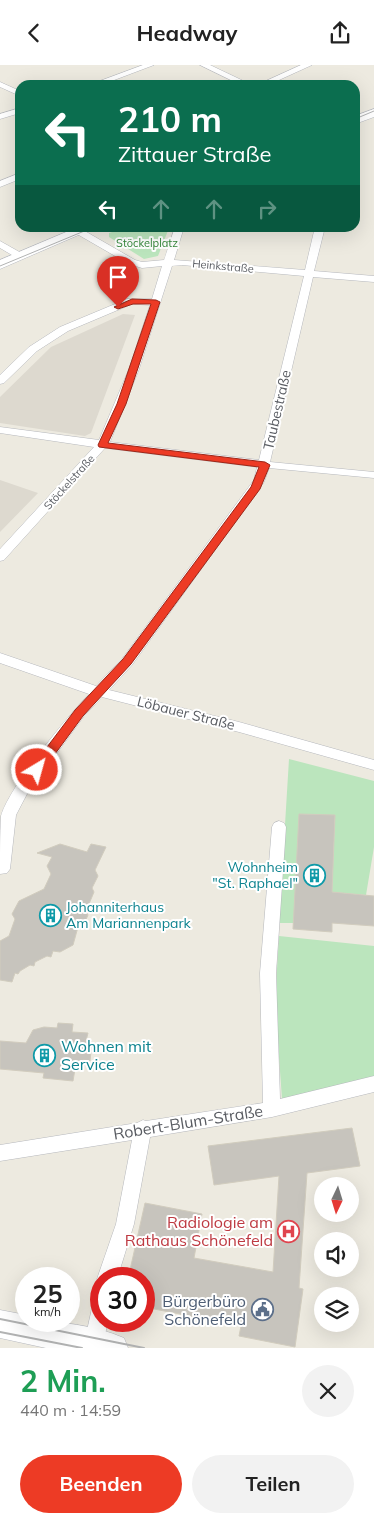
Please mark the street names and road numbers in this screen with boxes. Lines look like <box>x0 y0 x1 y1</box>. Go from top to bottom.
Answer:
street label: Heinkstraße <box>192 256 254 276</box>
street label: Taubestraße <box>259 368 295 452</box>
street label: Stöckelstraße <box>41 452 97 512</box>
street label: Löbauer Straße <box>135 692 237 734</box>
street label: Robert-Blum-Straße <box>112 1100 264 1144</box>

